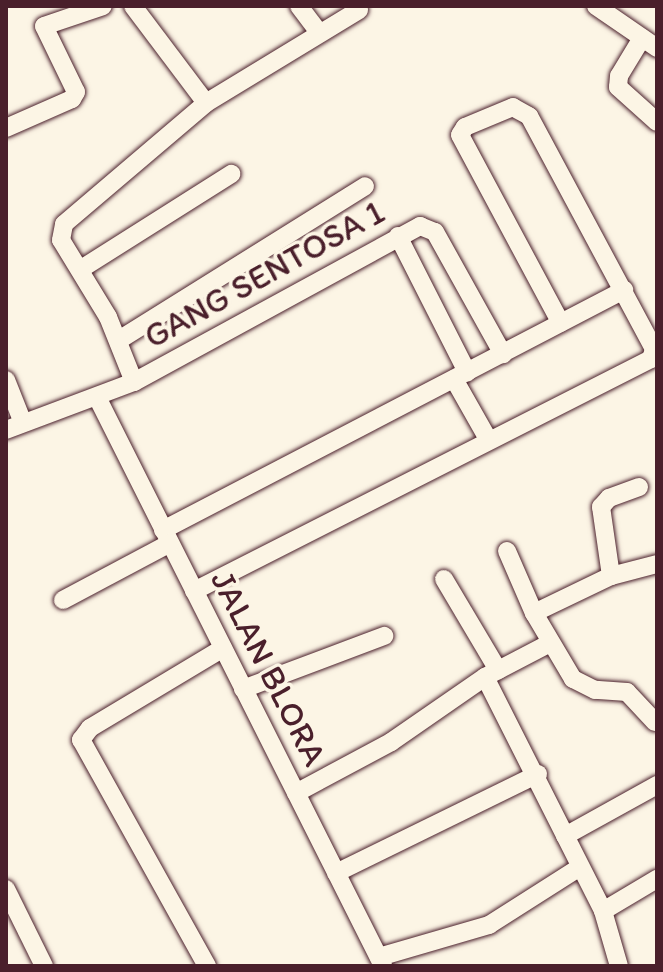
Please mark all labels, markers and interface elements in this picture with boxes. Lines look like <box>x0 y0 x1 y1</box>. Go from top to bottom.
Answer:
street label: GANG SENTOSA 1 <box>137 191 391 357</box>
street label: JALAN BLORA <box>202 563 336 773</box>

